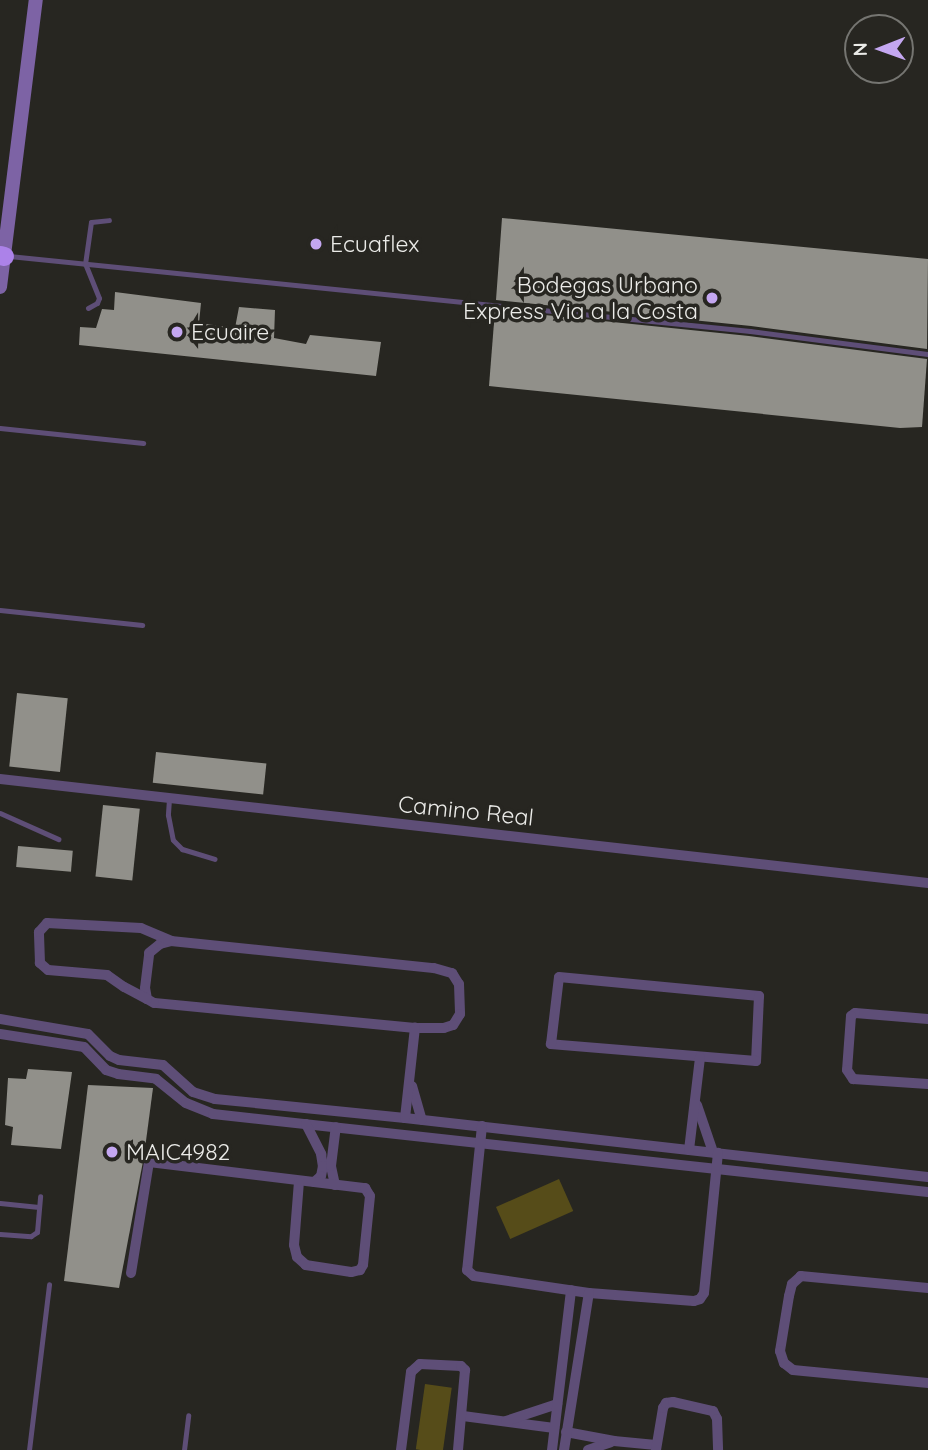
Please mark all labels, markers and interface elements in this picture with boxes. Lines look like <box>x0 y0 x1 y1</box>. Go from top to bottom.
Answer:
north arrow <box>844 14 914 84</box>
text: N <box>848 42 872 57</box>
place label: Ecuaflex <box>330 230 419 258</box>
marker: Ecuaflex <box>308 236 324 252</box>
place label: Bodegas Urbano Express Via a la Costa <box>463 271 698 325</box>
marker: Bodegas Urbano Express Via a la Costa <box>704 290 720 306</box>
place label: Ecuaire <box>191 318 269 346</box>
marker: Ecuaire <box>169 324 185 340</box>
street label: Camino Real <box>397 790 535 832</box>
place label: MAIC4982 <box>126 1138 230 1166</box>
marker: MAIC4982 <box>104 1144 120 1160</box>

